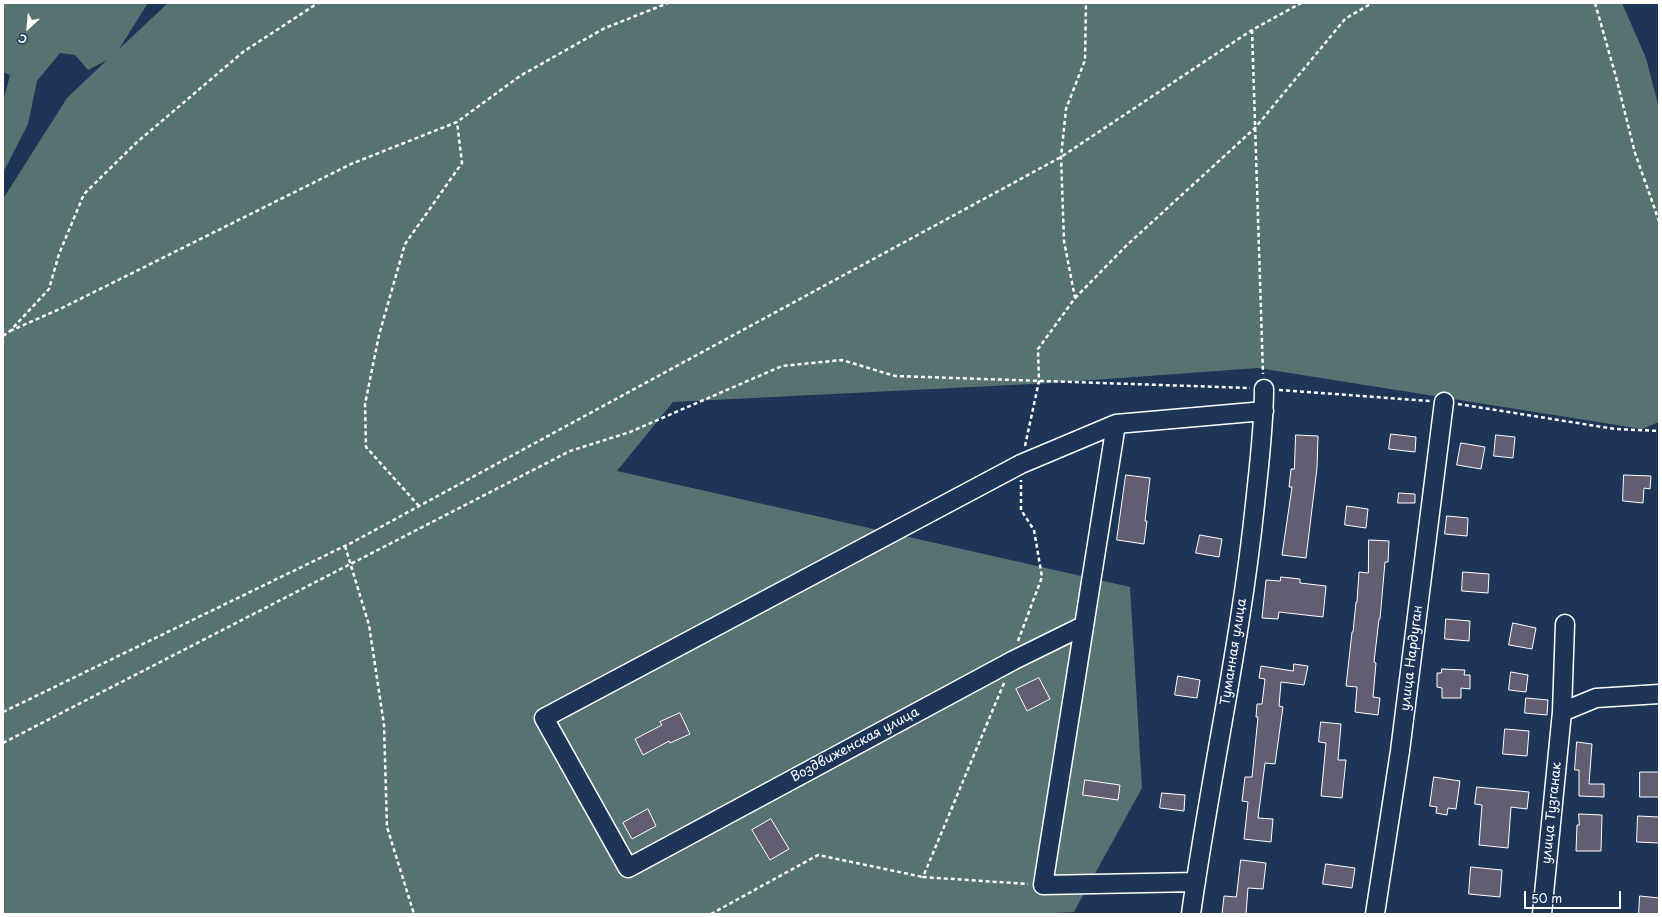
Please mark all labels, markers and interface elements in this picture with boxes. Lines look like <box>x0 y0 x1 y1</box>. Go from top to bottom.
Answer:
north arrow <box>8 8 48 48</box>
text: С <box>15 30 30 49</box>
street label: Туманная улица <box>1218 597 1250 707</box>
street label: улица Нардуган <box>1398 604 1426 712</box>
street label: Воздвиженская улица <box>788 704 922 786</box>
street label: улица Тузганак <box>1539 761 1565 865</box>
scale bar <box>1526 883 1623 909</box>
text: 50 m <box>1531 889 1562 907</box>

